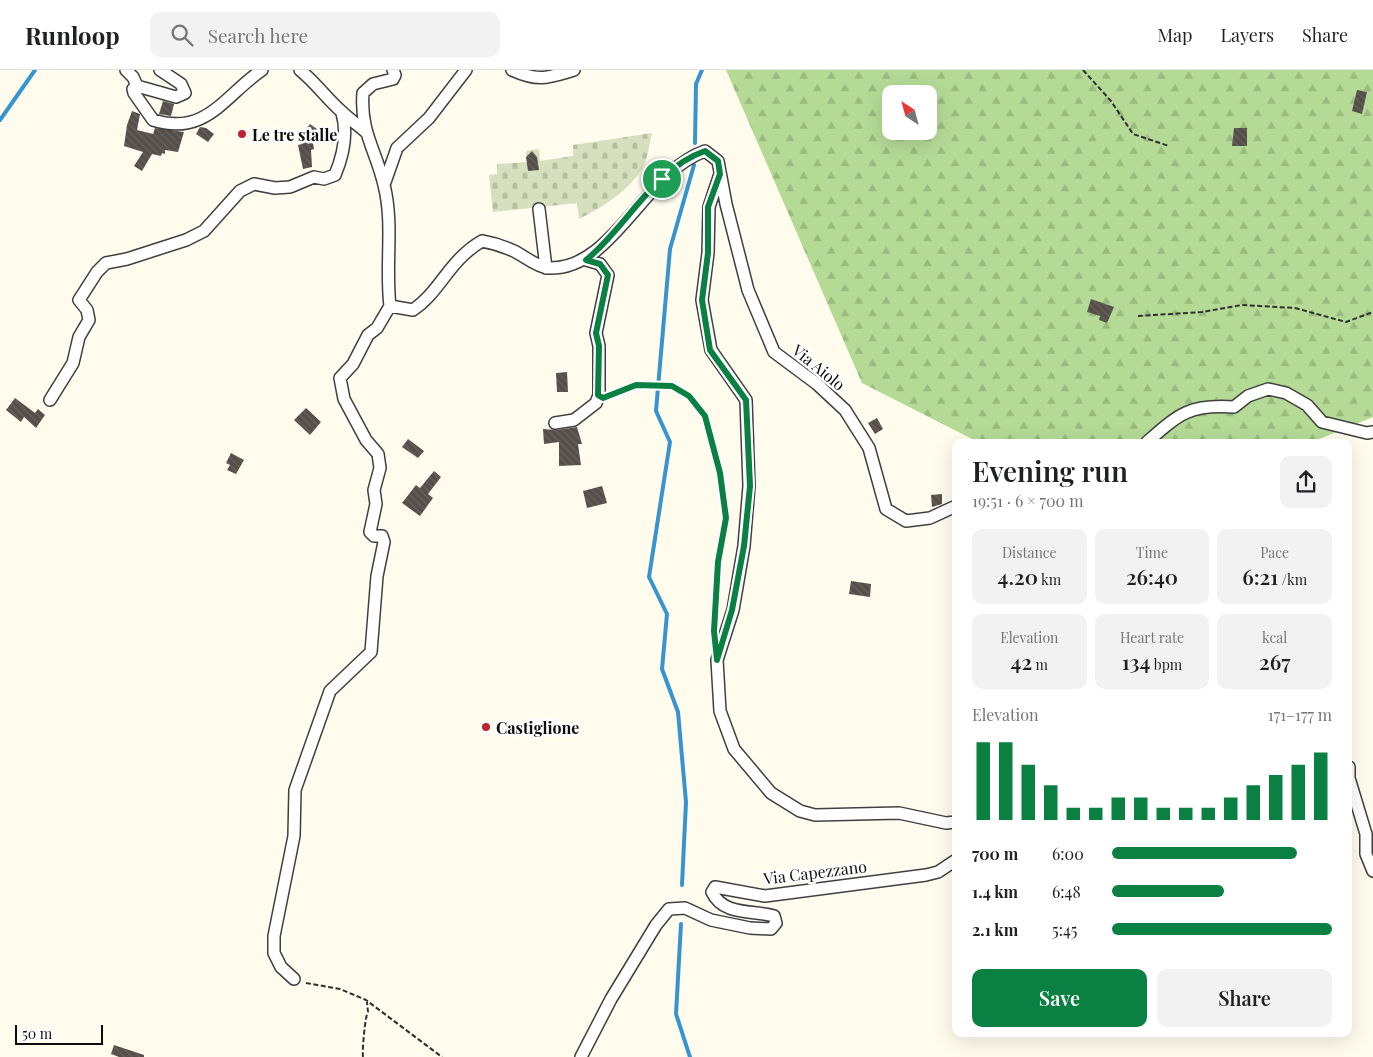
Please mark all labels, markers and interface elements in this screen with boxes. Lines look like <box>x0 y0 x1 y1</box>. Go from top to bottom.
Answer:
search box <box>150 12 500 57</box>
text: Runloop <box>25 19 120 51</box>
icon: search <box>168 21 196 49</box>
text: Search here <box>208 22 308 48</box>
text: Map <box>1157 23 1192 47</box>
text: Layers <box>1220 23 1274 47</box>
text: Share <box>1302 23 1348 47</box>
north arrow <box>882 85 938 140</box>
map controls <box>882 85 937 140</box>
place label: Le tre stalle <box>252 124 337 145</box>
marker: Le tre stalle <box>236 128 248 140</box>
pin <box>641 158 683 200</box>
icon: arrive <box>648 165 676 193</box>
street label: Via Aiolo <box>787 339 850 395</box>
text: Evening run <box>972 452 1128 489</box>
button: share <box>1280 456 1332 508</box>
text: 19:51 · 6 × 700 m <box>972 490 1083 511</box>
text: Distance <box>1002 543 1057 562</box>
text: Time <box>1136 543 1168 562</box>
text: Pace <box>1260 543 1289 562</box>
text: 4.20 <box>998 562 1038 590</box>
text: 26:40 <box>1126 562 1178 590</box>
text: 6:21 <box>1242 562 1278 590</box>
text: km <box>1038 570 1061 589</box>
text: /km <box>1278 570 1307 589</box>
text: Elevation <box>1000 628 1058 647</box>
text: Heart rate <box>1120 628 1184 647</box>
text: kcal <box>1262 628 1287 647</box>
text: 42 <box>1011 647 1032 675</box>
text: 134 <box>1122 647 1150 675</box>
text: 267 <box>1259 647 1290 675</box>
text: m <box>1032 655 1048 674</box>
text: bpm <box>1150 655 1182 674</box>
text: Elevation <box>972 704 1039 725</box>
text: 171–177 m <box>1268 704 1332 725</box>
place label: Castiglione <box>496 717 579 738</box>
marker: Castiglione <box>480 721 492 733</box>
text: 700 m <box>972 843 1018 864</box>
text: 6:00 <box>1052 843 1084 864</box>
street label: Via Capezzano <box>761 855 868 889</box>
text: 1.4 km <box>972 881 1018 902</box>
text: 6:48 <box>1052 881 1081 902</box>
text: 2.1 km <box>972 919 1018 940</box>
text: 5:45 <box>1052 919 1077 940</box>
button: Save <box>972 969 1147 1027</box>
button: Share <box>1157 969 1332 1027</box>
scale bar <box>15 1022 102 1045</box>
text: 50 m <box>22 1024 52 1043</box>

